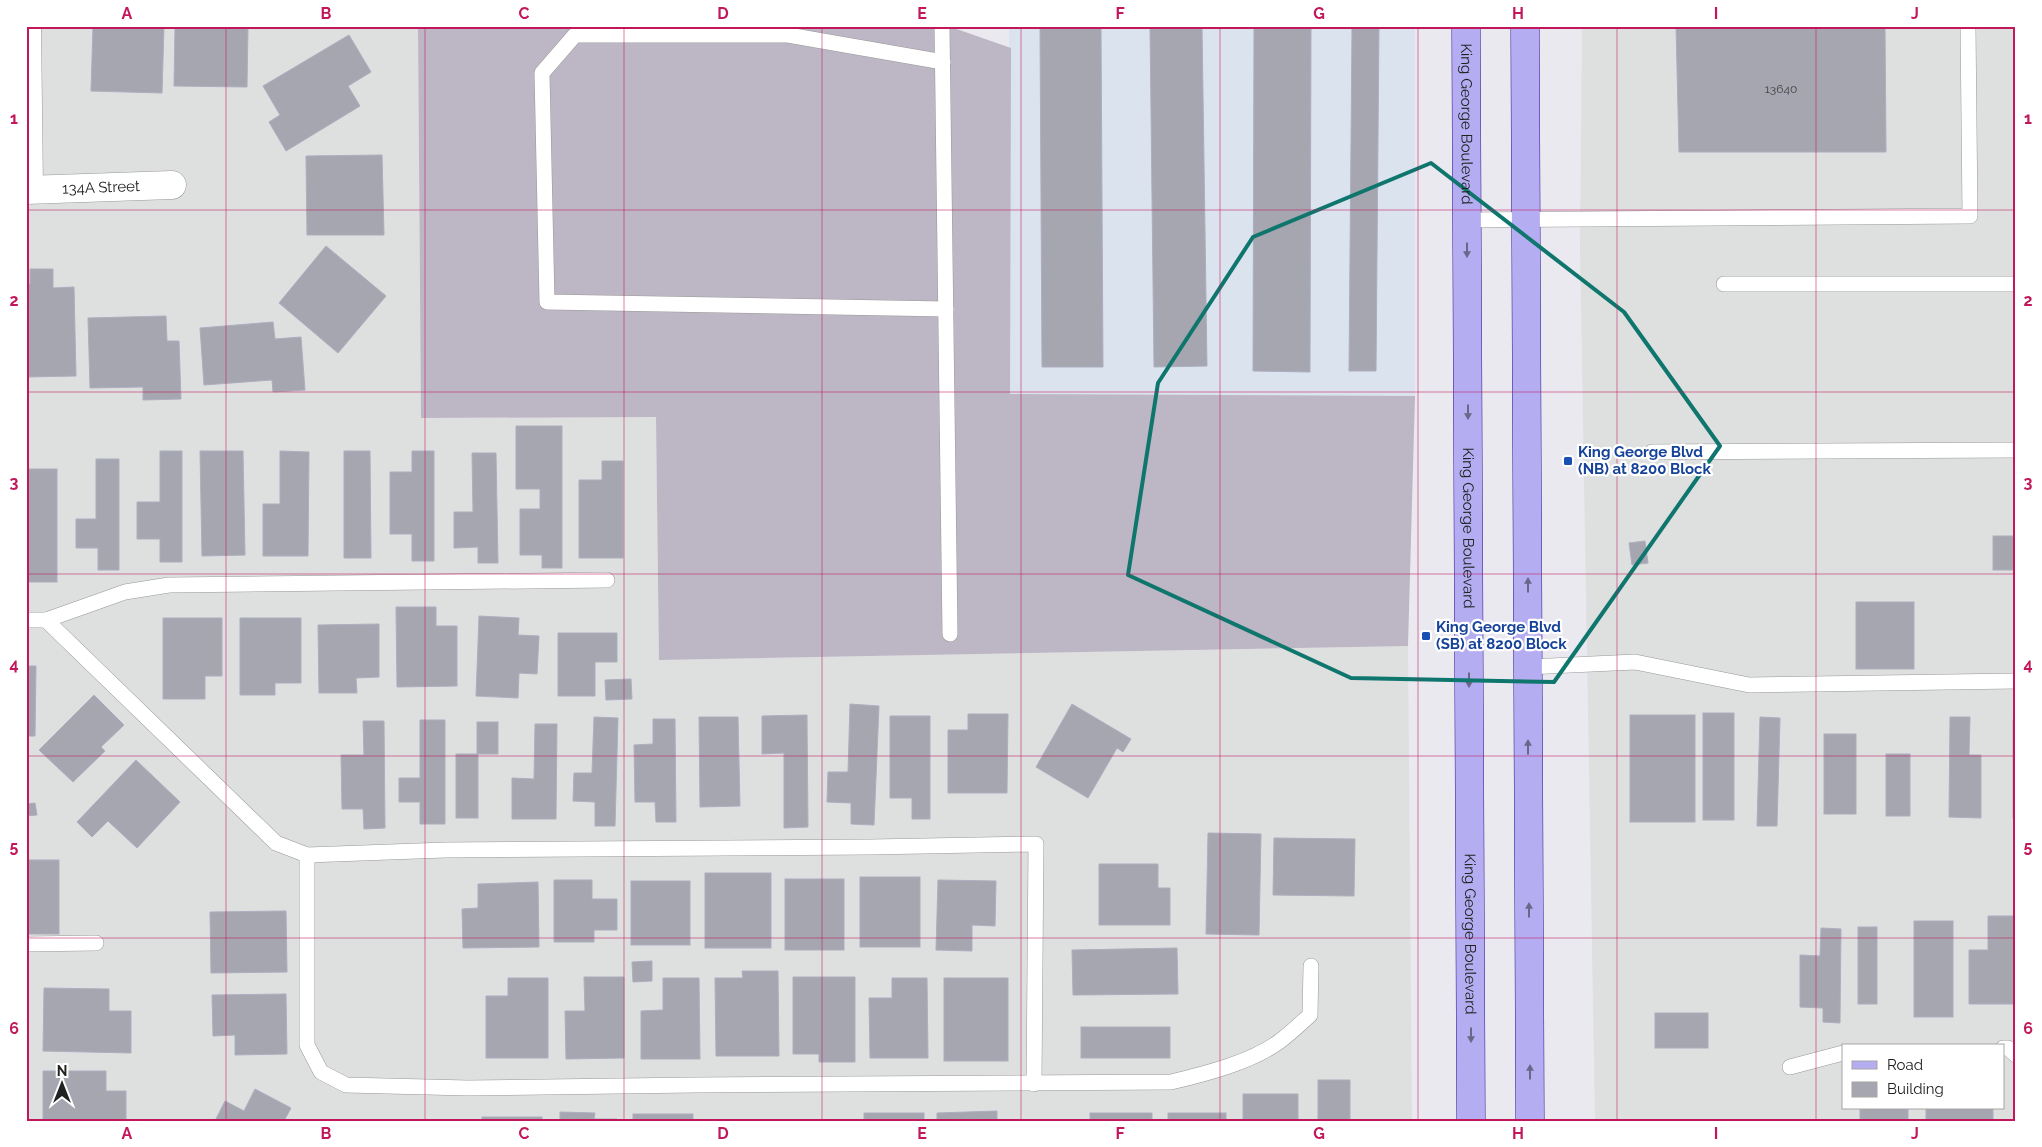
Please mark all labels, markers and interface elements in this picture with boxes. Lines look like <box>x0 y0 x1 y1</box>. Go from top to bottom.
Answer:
text: A <box>122 4 133 23</box>
text: B <box>321 4 332 23</box>
text: C <box>519 4 530 23</box>
text: D <box>717 4 729 23</box>
text: E <box>917 4 927 23</box>
text: F <box>1115 4 1125 23</box>
text: G <box>1313 4 1325 23</box>
text: H <box>1512 4 1524 23</box>
text: I <box>1714 4 1718 23</box>
text: J <box>1911 4 1919 23</box>
street label: King George Boulevard <box>1457 43 1476 205</box>
house number: 13640 <box>1765 82 1797 96</box>
text: 1 <box>10 109 18 128</box>
text: 1 <box>2024 109 2032 128</box>
street label: 134A Street <box>62 177 140 198</box>
one-way arrow <box>1463 242 1471 258</box>
text: 2 <box>9 291 19 310</box>
text: 2 <box>2023 291 2033 310</box>
one-way arrow <box>1464 405 1472 421</box>
place label: King George Blvd (NB) at 8200 Block <box>1578 443 1711 478</box>
street label: King George Boulevard <box>1459 447 1478 609</box>
marker: King George Blvd (NB) at 8200 Block <box>1562 455 1574 467</box>
text: 3 <box>10 473 19 492</box>
text: 3 <box>2024 473 2033 492</box>
one-way arrow <box>1524 576 1532 592</box>
place label: King George Blvd (SB) at 8200 Block <box>1436 618 1567 653</box>
marker: King George Blvd (SB) at 8200 Block <box>1420 630 1432 642</box>
text: 4 <box>9 655 19 674</box>
text: 4 <box>2023 655 2033 674</box>
one-way arrow <box>1465 672 1473 688</box>
one-way arrow <box>1524 739 1532 755</box>
text: 5 <box>10 837 19 856</box>
text: 5 <box>2024 837 2033 856</box>
street label: King George Boulevard <box>1461 853 1480 1015</box>
one-way arrow <box>1525 901 1533 917</box>
text: 6 <box>9 1019 19 1038</box>
text: 6 <box>2023 1019 2033 1038</box>
one-way arrow <box>1467 1027 1475 1043</box>
legend <box>1842 1044 2004 1110</box>
text: Road <box>1887 1056 1923 1074</box>
north arrow <box>38 1060 88 1110</box>
text: N <box>57 1063 67 1079</box>
one-way arrow <box>1526 1064 1534 1080</box>
text: Building <box>1887 1080 1944 1098</box>
text: A <box>122 1124 133 1143</box>
text: B <box>321 1124 332 1143</box>
text: C <box>519 1124 530 1143</box>
text: D <box>717 1124 729 1143</box>
text: E <box>917 1124 927 1143</box>
text: F <box>1115 1124 1125 1143</box>
text: G <box>1313 1124 1325 1143</box>
text: H <box>1512 1124 1524 1143</box>
text: I <box>1714 1124 1718 1143</box>
text: J <box>1911 1124 1919 1143</box>

